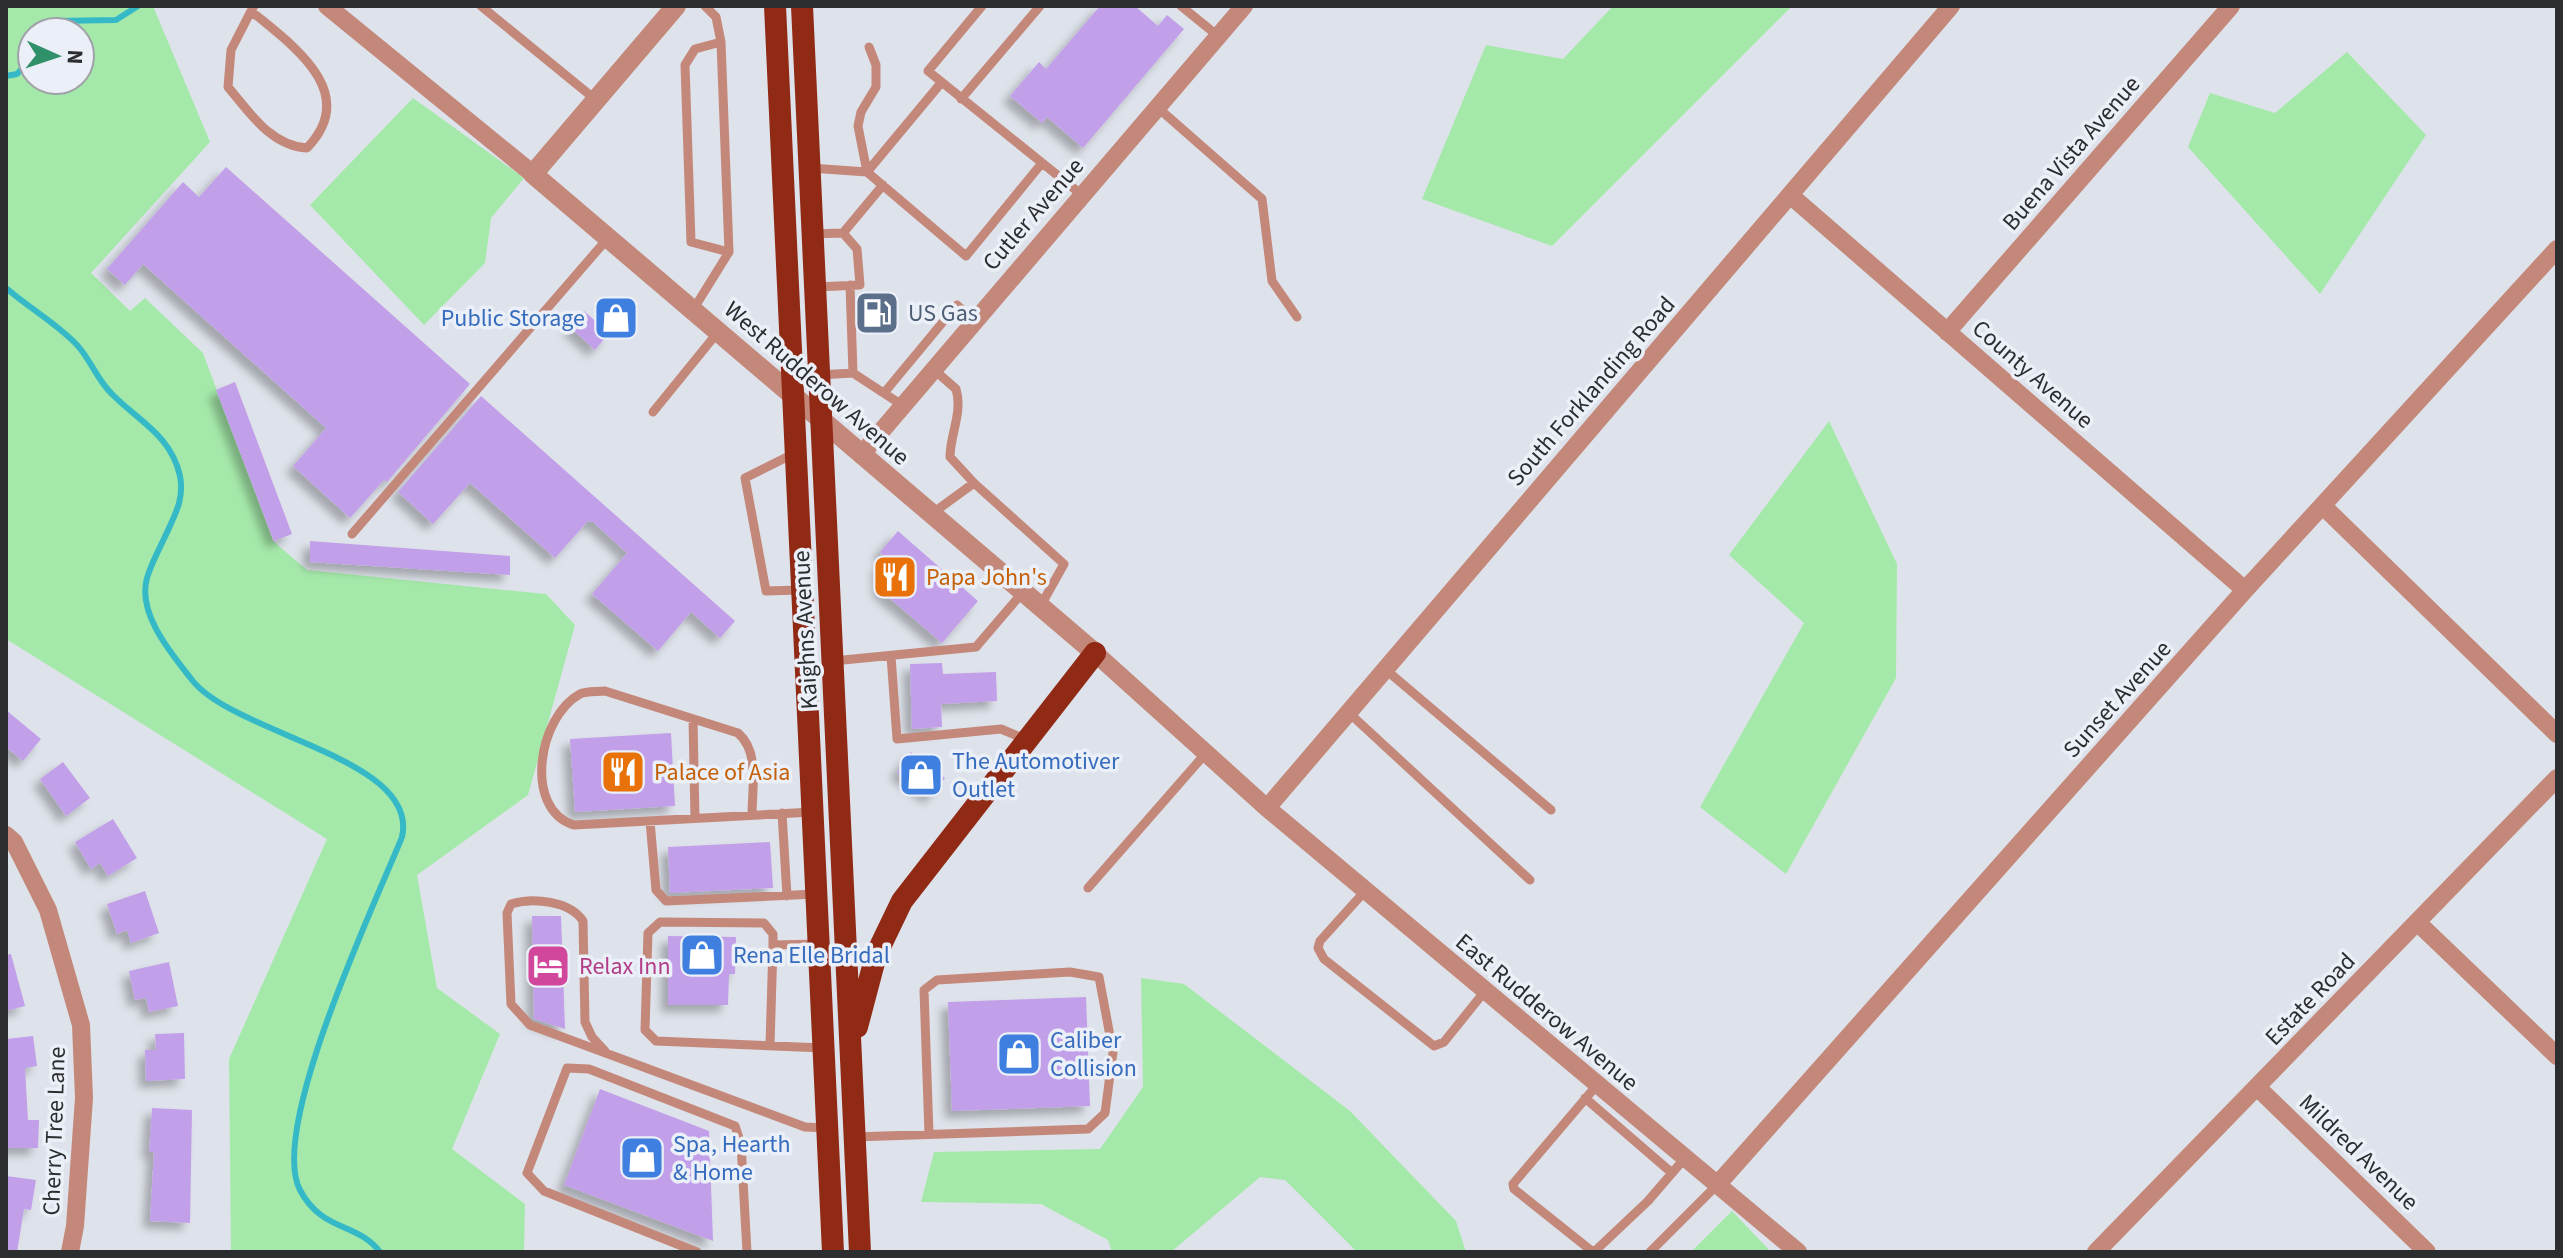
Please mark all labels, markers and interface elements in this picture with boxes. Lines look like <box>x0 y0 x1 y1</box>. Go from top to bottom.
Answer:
north arrow <box>16 16 96 96</box>
text: N <box>59 49 91 65</box>
street label: Buena Vista Avenue <box>1994 68 2149 239</box>
street label: Cutler Avenue <box>974 150 1092 279</box>
fuel station icon: US Gas <box>853 289 901 337</box>
street label: South Forklanding Road <box>1499 289 1684 494</box>
street label: West Rudderow Avenue <box>716 293 917 474</box>
shop icon: Public Storage <box>592 294 640 342</box>
place label: US Gas <box>908 296 978 331</box>
place label: Public Storage <box>441 301 585 336</box>
street label: County Avenue <box>1964 312 2101 437</box>
street label: Kaighns Avenue <box>784 550 827 710</box>
restaurant icon: Papa John's <box>871 553 919 601</box>
place label: Papa John's <box>926 560 1047 595</box>
street label: Sunset Avenue <box>2055 633 2180 766</box>
place label: The Automotiver Outlet <box>952 744 1120 807</box>
restaurant icon: Palace of Asia <box>599 748 647 796</box>
shop icon: The Automotiver Outlet <box>897 751 945 799</box>
place label: Palace of Asia <box>654 755 790 790</box>
street label: East Rudderow Avenue <box>1448 925 1646 1100</box>
shop icon: Rena Elle Bridal <box>678 931 726 979</box>
place label: Rena Elle Bridal <box>733 938 890 973</box>
hotel icon: Relax Inn <box>524 942 572 990</box>
street label: Estate Road <box>2257 945 2364 1054</box>
place label: Relax Inn <box>579 949 671 984</box>
place label: Caliber Collision <box>1050 1023 1137 1086</box>
shop icon: Caliber Collision <box>995 1030 1043 1078</box>
street label: Cherry Tree Lane <box>34 1046 75 1216</box>
street label: Mildred Avenue <box>2291 1086 2427 1219</box>
place label: Spa, Hearth & Home <box>673 1127 791 1190</box>
shop icon: Spa, Hearth & Home <box>618 1134 666 1182</box>

